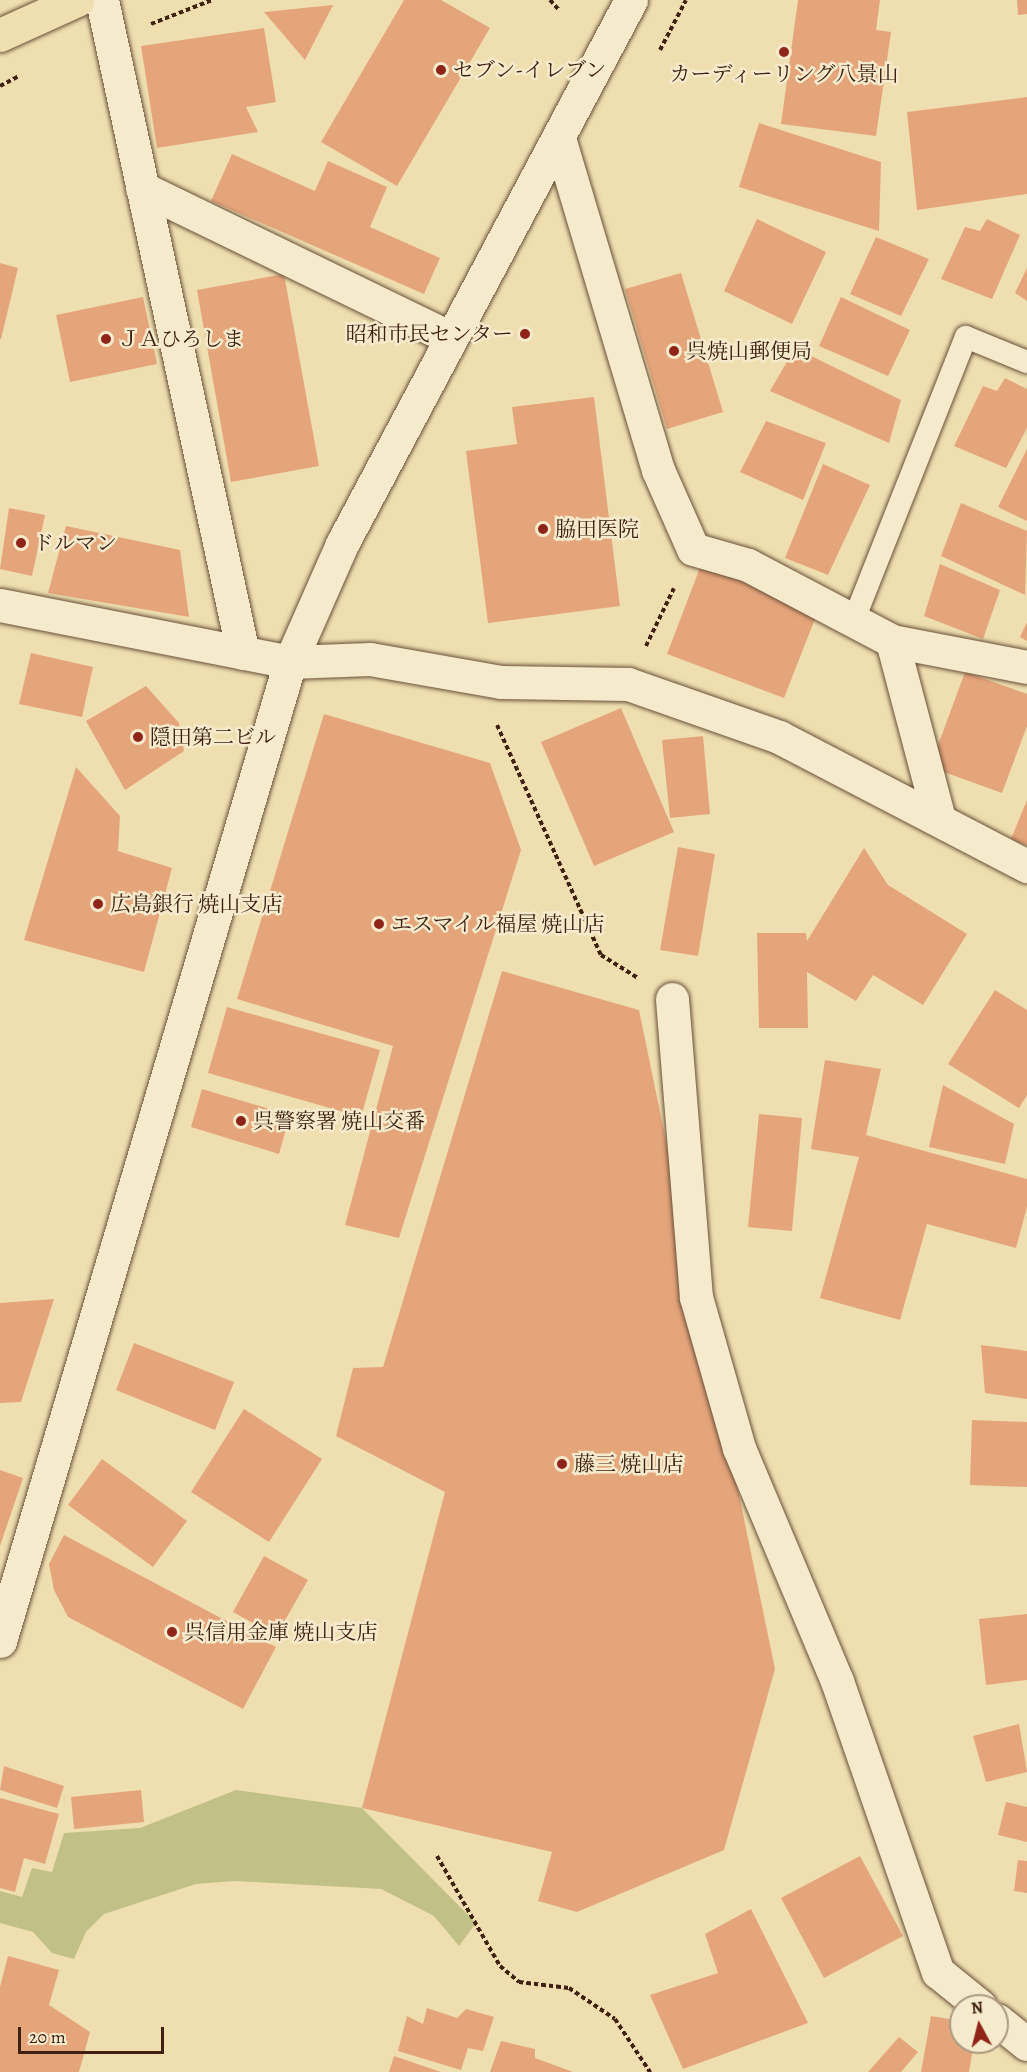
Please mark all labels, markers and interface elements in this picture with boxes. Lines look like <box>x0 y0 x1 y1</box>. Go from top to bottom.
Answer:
marker: カーディーリング八景山 <box>777 45 791 59</box>
place label: セブン-イレブン <box>453 57 608 83</box>
place label: カーディーリング八景山 <box>669 61 899 87</box>
marker: セブン-イレブン <box>434 63 448 77</box>
place label: 昭和市民センター <box>345 321 513 347</box>
place label: ＪＡひろしま <box>118 326 244 352</box>
marker: 昭和市民センター <box>518 327 532 341</box>
marker: ＪＡひろしま <box>99 332 113 346</box>
place label: 呉焼山郵便局 <box>686 338 812 364</box>
marker: 呉焼山郵便局 <box>667 344 681 358</box>
place label: 脇田医院 <box>555 516 639 542</box>
marker: 脇田医院 <box>536 522 550 536</box>
place label: ドルマン <box>33 530 117 556</box>
marker: ドルマン <box>14 536 28 550</box>
place label: 隠田第二ビル <box>150 724 276 750</box>
marker: 隠田第二ビル <box>131 730 145 744</box>
place label: 広島銀行 焼山支店 <box>110 891 282 917</box>
marker: 広島銀行 焼山支店 <box>91 897 105 911</box>
place label: エスマイル福屋 焼山店 <box>391 911 605 937</box>
marker: エスマイル福屋 焼山店 <box>372 917 386 931</box>
place label: 呉警察署 焼山交番 <box>253 1108 425 1134</box>
marker: 呉警察署 焼山交番 <box>234 1114 248 1128</box>
place label: 藤三 焼山店 <box>574 1451 683 1477</box>
marker: 藤三 焼山店 <box>555 1457 569 1471</box>
place label: 呉信用金庫 焼山支店 <box>184 1619 377 1645</box>
marker: 呉信用金庫 焼山支店 <box>165 1625 179 1639</box>
north arrow <box>949 1994 1009 2054</box>
text: N <box>970 1996 984 2020</box>
scale bar <box>21 2015 166 2053</box>
text: 20 m <box>29 2025 66 2049</box>

